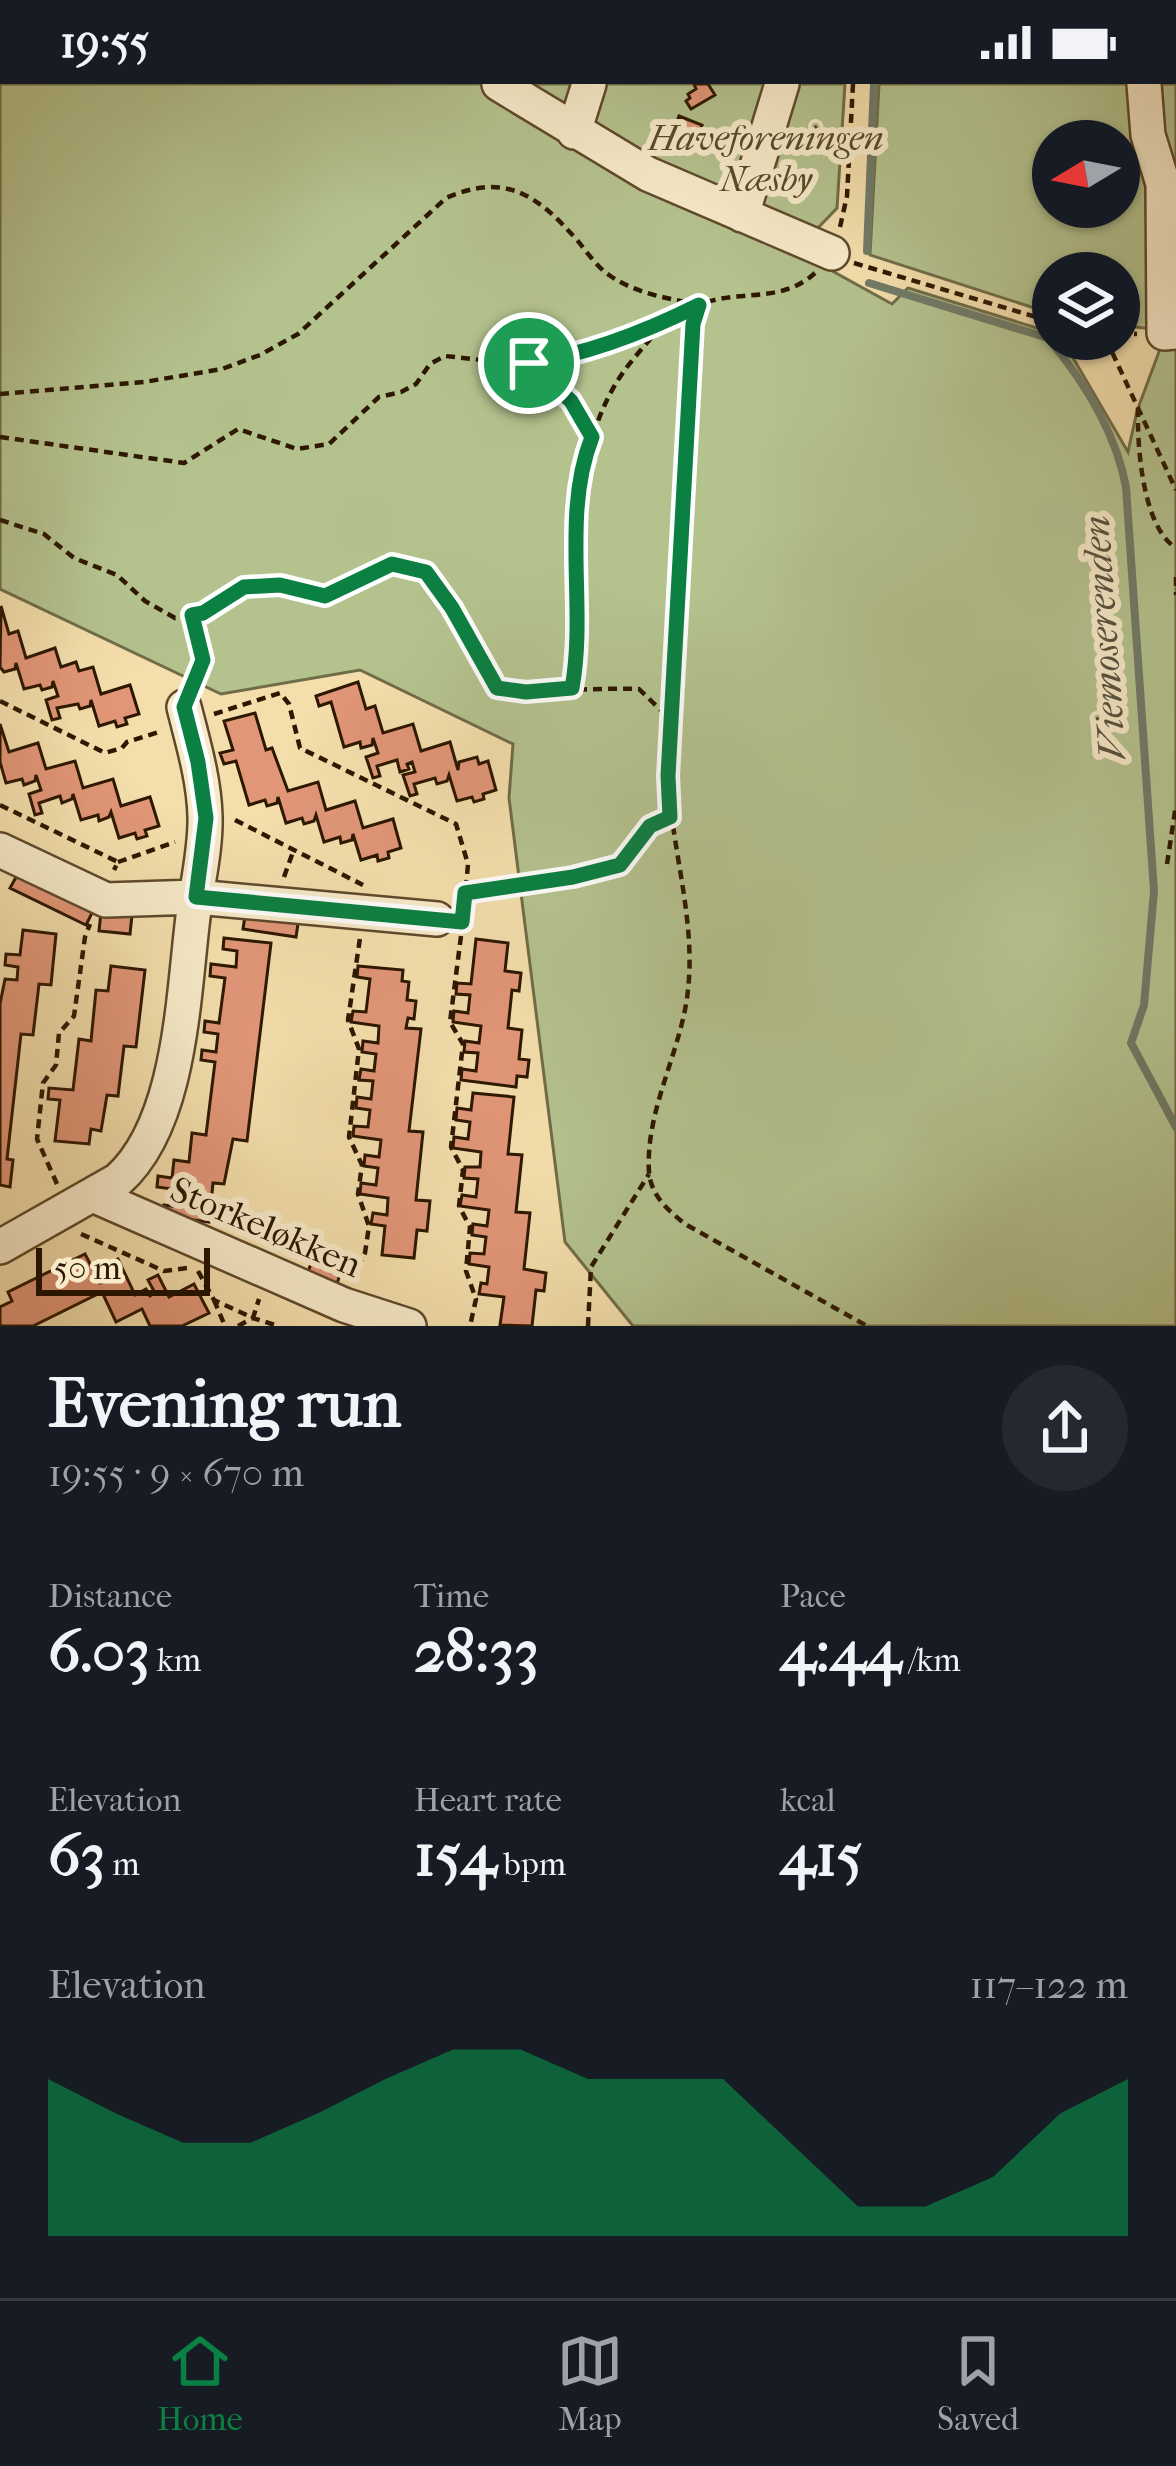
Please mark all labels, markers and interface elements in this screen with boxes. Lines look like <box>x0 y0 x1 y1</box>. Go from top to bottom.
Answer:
text: 19:55 <box>60 16 149 69</box>
park label: Haveforeningen Næsby <box>646 117 884 200</box>
north arrow <box>1032 120 1140 228</box>
map controls <box>1032 120 1140 360</box>
button: layers <box>1032 252 1140 360</box>
pin <box>478 312 580 414</box>
icon: arrive <box>496 330 562 396</box>
water label: Viemoserenden <box>1072 514 1136 762</box>
street label: Storkeløkken <box>164 1168 368 1286</box>
scale bar <box>36 1242 210 1295</box>
text: 50 m <box>54 1249 121 1288</box>
button: share <box>1002 1365 1128 1491</box>
text: Evening run <box>48 1366 401 1443</box>
text: 19:55 · 9 × 670 m <box>48 1450 304 1496</box>
text: Distance <box>48 1577 172 1616</box>
text: Time <box>414 1577 489 1616</box>
text: Pace <box>780 1577 846 1616</box>
text: 6.03 <box>48 1616 150 1687</box>
text: 28:33 <box>414 1616 539 1687</box>
text: 4:44 <box>780 1616 901 1687</box>
text: km <box>150 1641 201 1680</box>
text: /km <box>901 1641 961 1680</box>
text: Elevation <box>48 1781 181 1820</box>
text: Heart rate <box>414 1781 562 1820</box>
text: kcal <box>780 1781 836 1820</box>
text: 63 <box>48 1820 105 1891</box>
text: 154 <box>414 1820 497 1891</box>
text: 415 <box>780 1820 863 1891</box>
text: m <box>105 1845 140 1884</box>
text: bpm <box>497 1845 566 1884</box>
text: Elevation <box>48 1962 206 2008</box>
text: 117–122 m <box>970 1962 1128 2008</box>
tab: Home <box>157 2328 243 2439</box>
tab: Map <box>557 2328 623 2439</box>
tab: Saved <box>937 2328 1019 2439</box>

